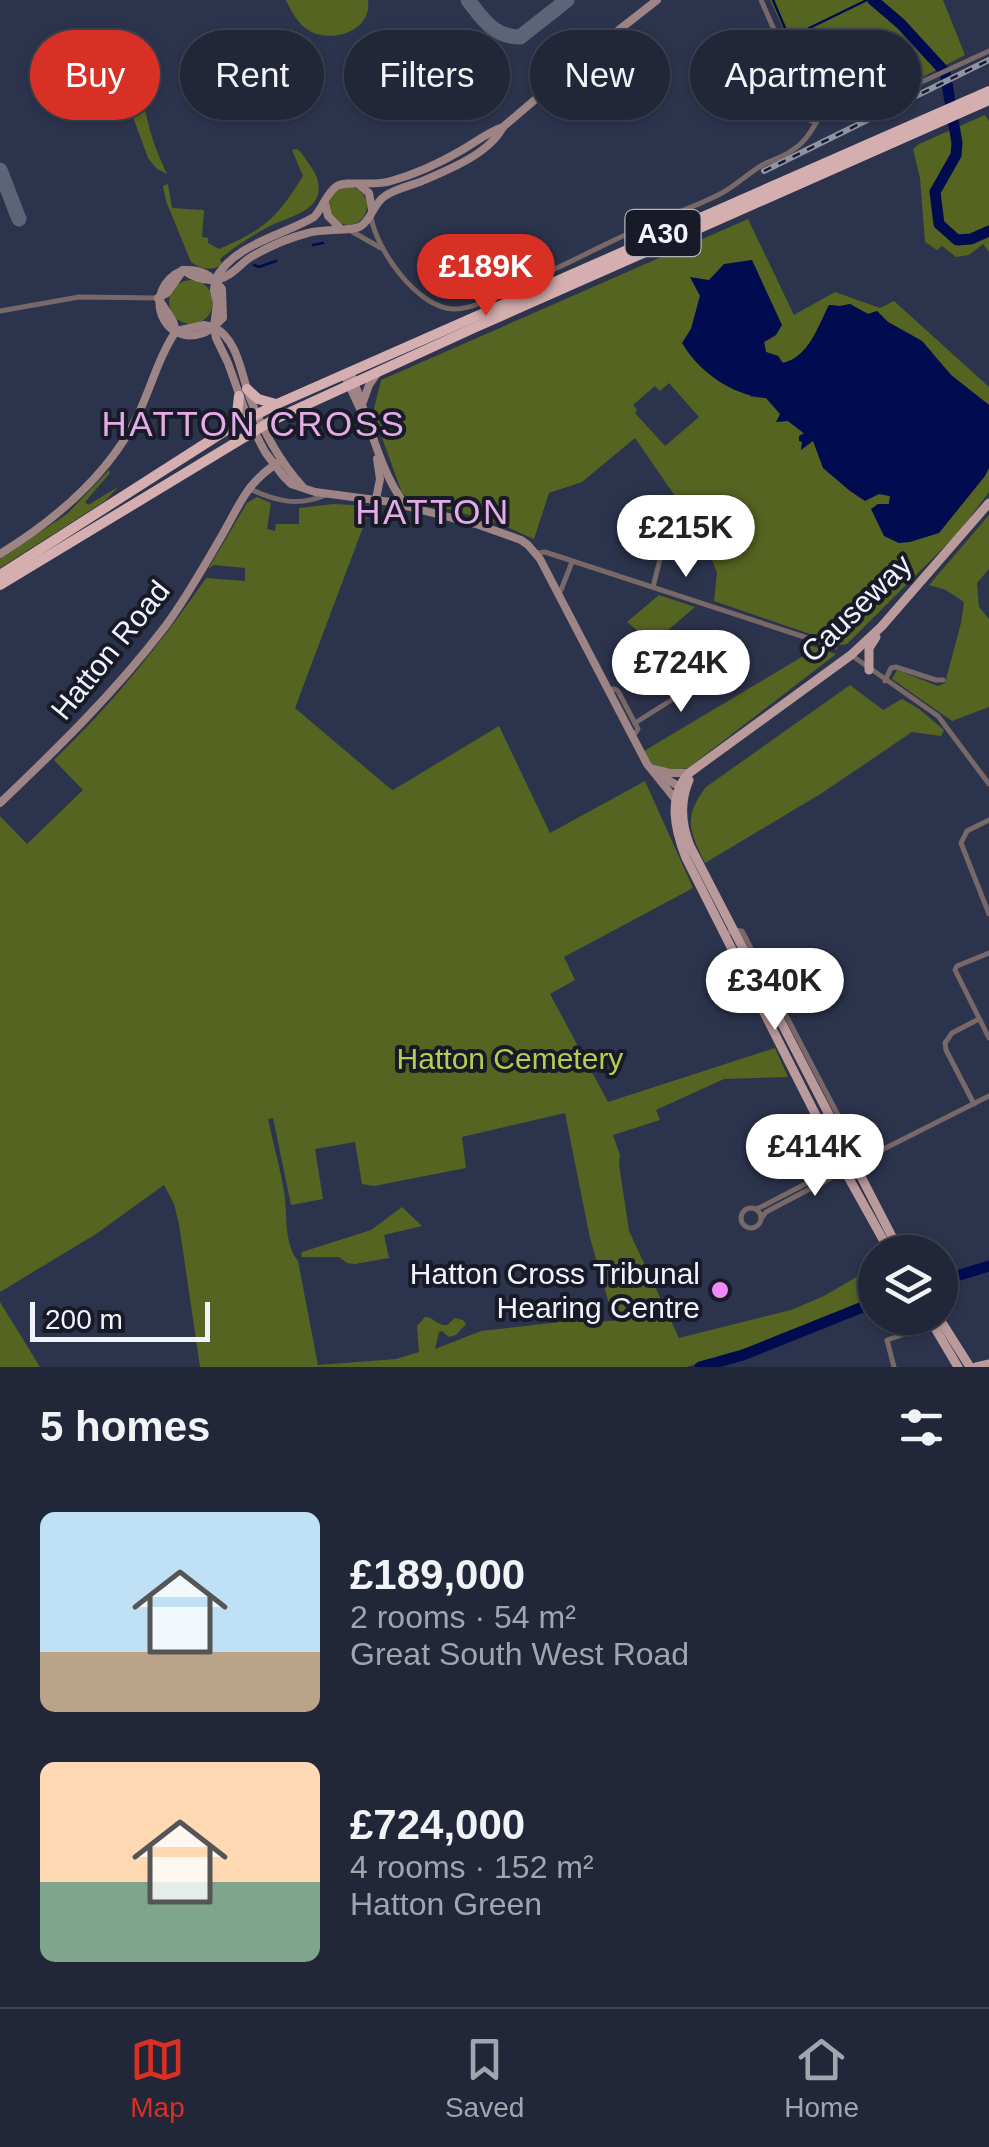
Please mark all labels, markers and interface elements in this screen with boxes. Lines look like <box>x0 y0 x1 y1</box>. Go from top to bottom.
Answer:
chip: Buy <box>30 30 160 120</box>
chip: Rent <box>180 30 324 120</box>
chip: Filters <box>344 30 510 120</box>
chip: New <box>530 30 670 120</box>
chip: Apartment <box>690 30 921 120</box>
road number: A30 <box>626 210 700 256</box>
pin: £189K <box>416 234 556 319</box>
text: £189K <box>439 248 533 284</box>
district label: HATTON CROSS <box>102 404 406 443</box>
district label: HATTON <box>355 492 511 531</box>
pin: £215K <box>616 495 756 580</box>
text: £215K <box>639 509 733 545</box>
street label: Causeway <box>794 547 918 669</box>
street label: Hatton Road <box>44 574 176 726</box>
pin: £724K <box>611 630 751 715</box>
text: £724K <box>634 644 728 680</box>
pin: £340K <box>705 948 845 1033</box>
text: £340K <box>728 962 822 998</box>
park label: Hatton Cemetery <box>397 1042 623 1075</box>
pin: £414K <box>745 1114 885 1199</box>
text: £414K <box>768 1128 862 1164</box>
map controls <box>858 1235 958 1335</box>
button: layers <box>858 1235 958 1335</box>
place label: Hatton Cross Tribunal Hearing Centre <box>410 1257 700 1324</box>
marker: Hatton Cross Tribunal Hearing Centre <box>709 1279 731 1301</box>
scale bar <box>30 1297 210 1342</box>
text: 200 m <box>45 1304 123 1335</box>
icon: filters <box>894 1400 949 1455</box>
text: 5 homes <box>40 1403 210 1450</box>
text: £189,000 <box>350 1551 525 1598</box>
icon: home <box>120 1552 240 1672</box>
text: 2 rooms · 54 m² <box>350 1599 576 1635</box>
text: Great South West Road <box>350 1636 689 1672</box>
text: £724,000 <box>350 1801 525 1848</box>
icon: home <box>120 1802 240 1922</box>
text: 4 rooms · 152 m² <box>350 1849 594 1885</box>
text: Hatton Green <box>350 1886 542 1922</box>
tab: Map <box>130 2032 185 2124</box>
tab: Saved <box>445 2032 524 2124</box>
tab: Home <box>784 2032 859 2124</box>

